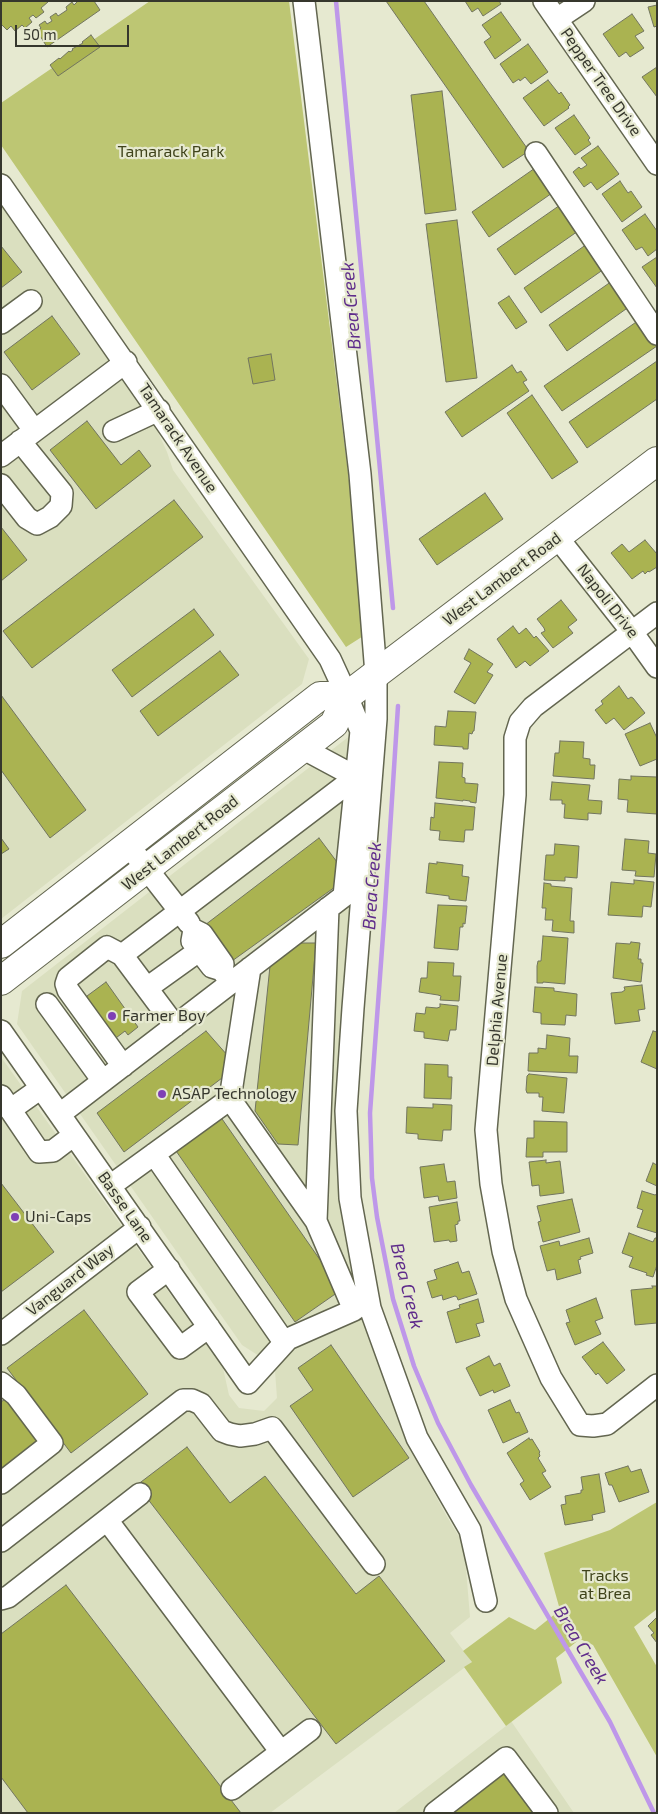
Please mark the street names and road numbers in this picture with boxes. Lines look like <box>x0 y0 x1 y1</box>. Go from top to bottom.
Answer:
street label: Pepper Tree Drive <box>556 24 646 140</box>
street label: Tamarack Avenue <box>134 380 222 496</box>
street label: West Lambert Road <box>439 528 565 630</box>
street label: Napoli Drive <box>573 560 643 642</box>
street label: West Lambert Road <box>118 791 242 895</box>
street label: Delphia Avenue <box>483 953 511 1067</box>
street label: Basse Lane <box>94 1168 156 1246</box>
street label: Vanguard Way <box>23 1240 117 1320</box>

